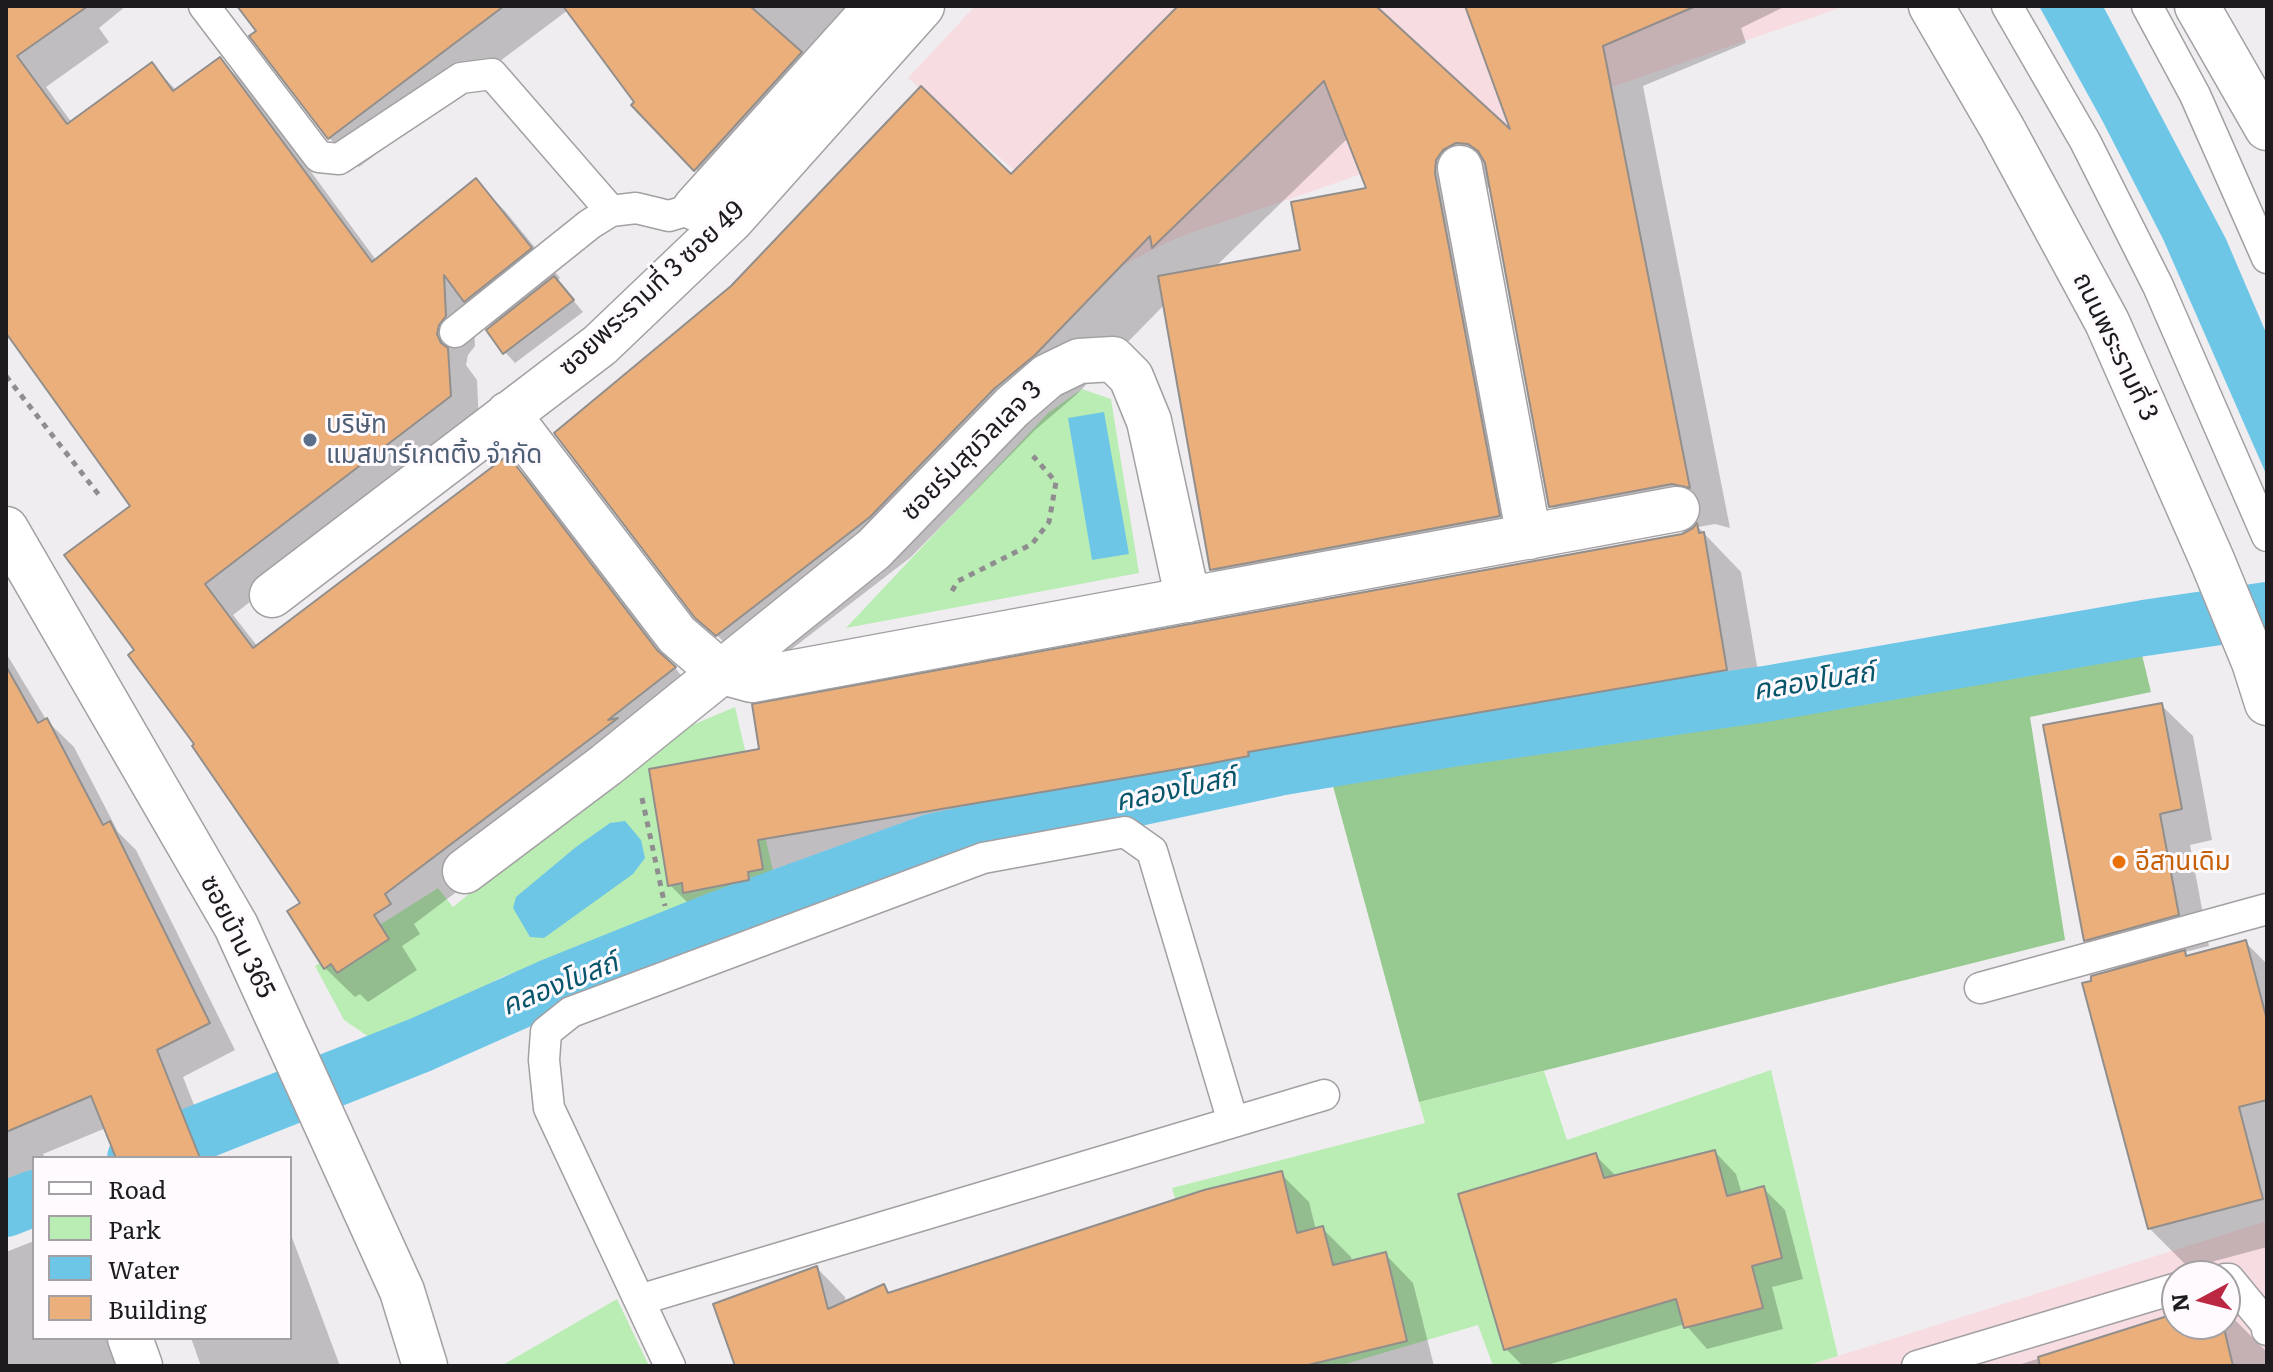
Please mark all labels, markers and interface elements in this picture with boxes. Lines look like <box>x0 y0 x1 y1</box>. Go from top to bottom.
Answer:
street label: ซอยพระรามที่ 3 ซอย 49 <box>553 195 751 383</box>
street label: ถนนพระรามที่ 3 <box>2066 268 2164 426</box>
street label: ซอยร่มสุขวิลเลจ 3 <box>895 374 1049 528</box>
place label: บริษัท แมสมาร์เกตติ้ง จำกัด <box>326 409 542 470</box>
marker: บริษัท แมสมาร์เกตติ้ง จำกัด <box>301 431 319 449</box>
water label: คลองโบสถ์ <box>1751 656 1877 708</box>
water label: คลองโบสถ์ <box>1113 761 1239 819</box>
place label: อีสานเดิม <box>2135 846 2231 878</box>
marker: อีสานเดิม <box>2110 853 2128 871</box>
street label: ซอยบ้าน 365 <box>193 870 281 1004</box>
water label: คลองโบสถ์ <box>497 946 623 1024</box>
legend <box>32 1156 292 1340</box>
text: Road <box>108 1171 166 1206</box>
text: Park <box>108 1211 161 1246</box>
text: Water <box>108 1251 179 1286</box>
north arrow <box>2161 1260 2241 1340</box>
text: Building <box>108 1291 207 1326</box>
text: N <box>2161 1292 2196 1314</box>

